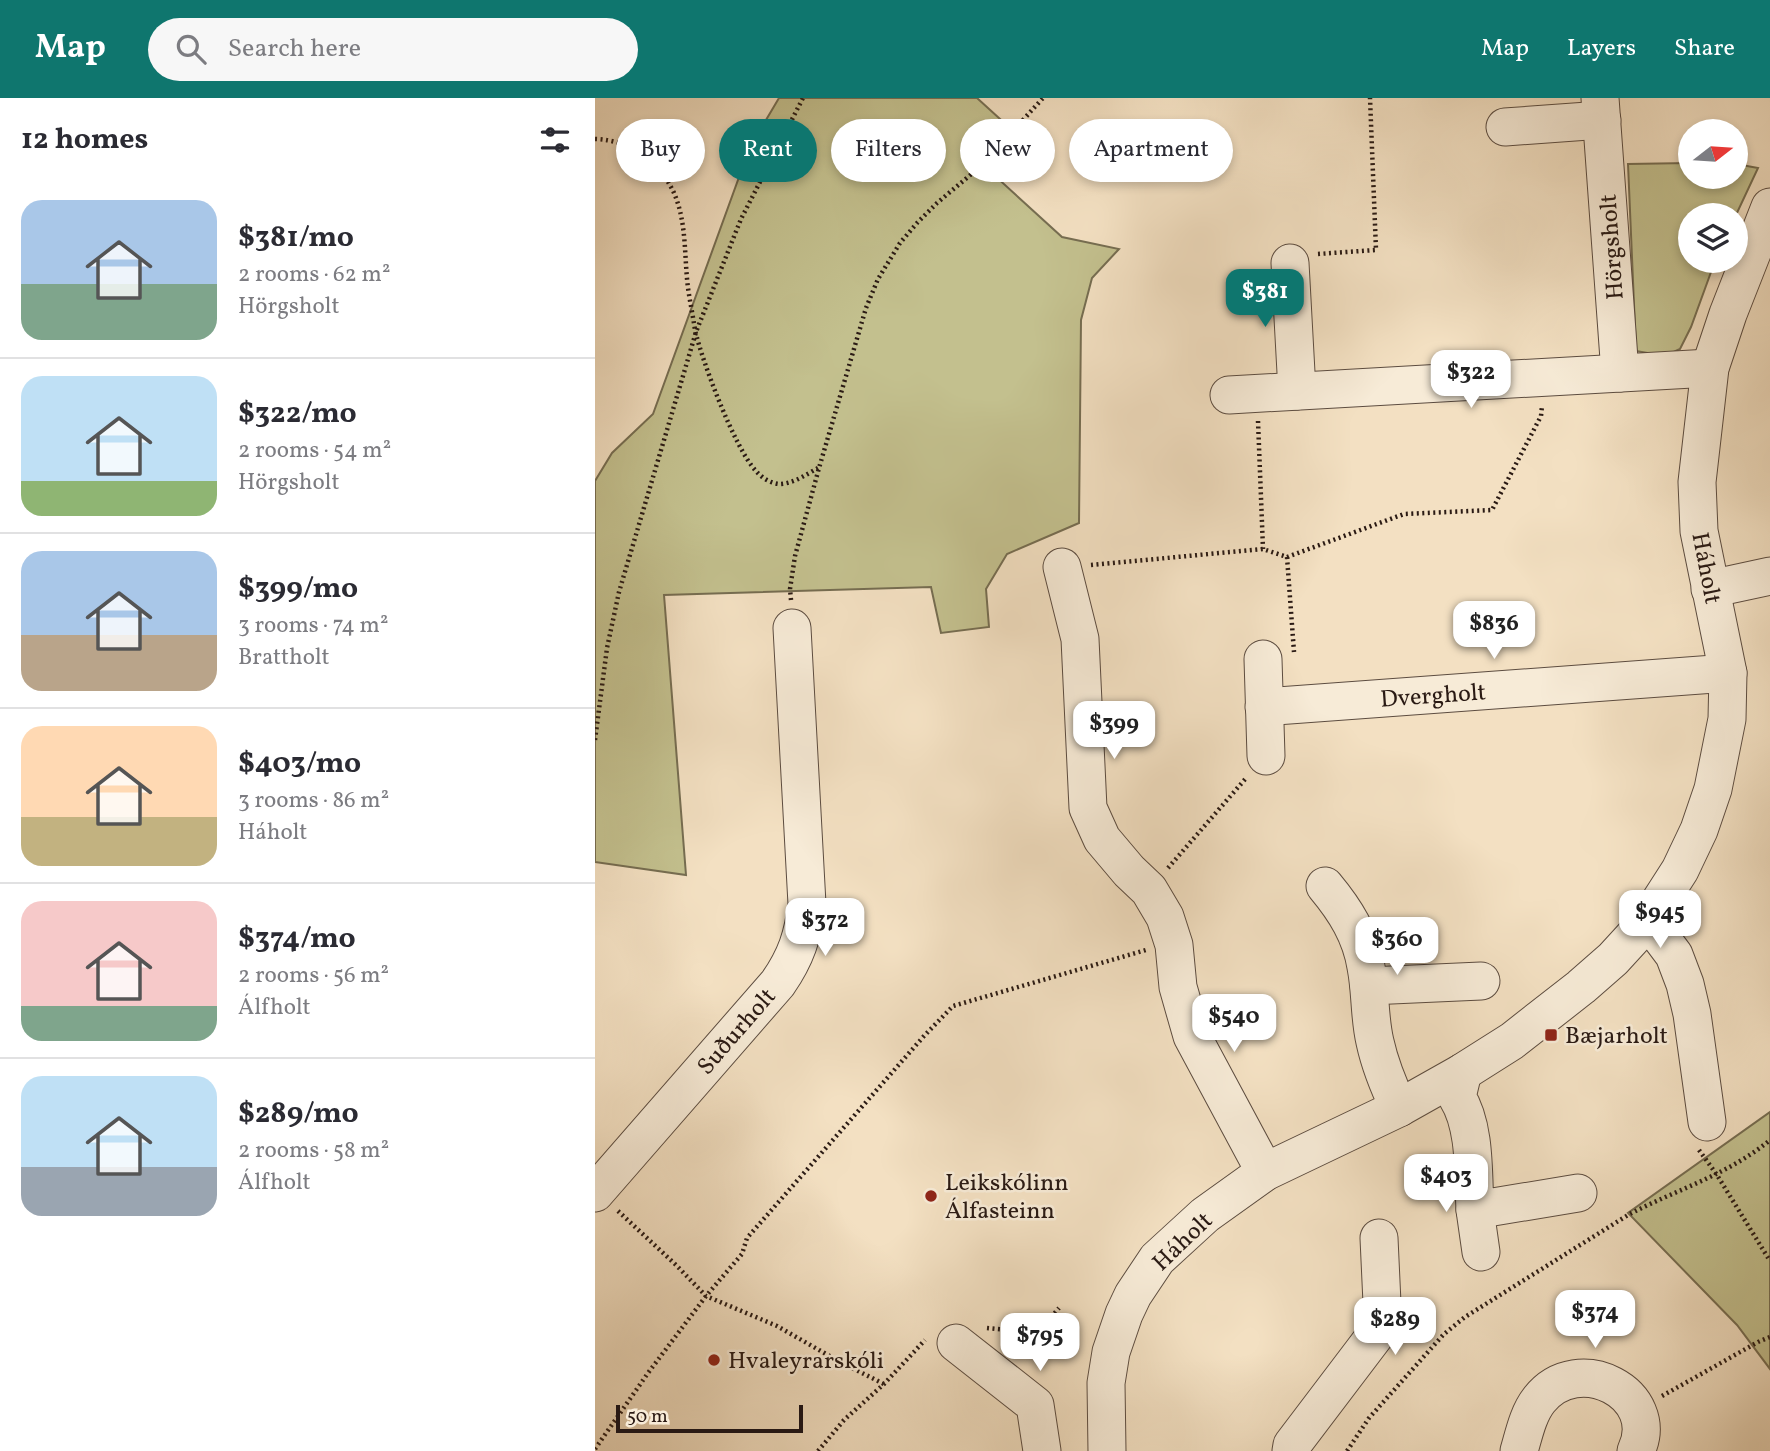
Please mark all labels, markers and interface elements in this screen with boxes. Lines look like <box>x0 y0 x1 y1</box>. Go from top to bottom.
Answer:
search box <box>148 18 638 81</box>
text: Map <box>35 26 106 72</box>
icon: search <box>172 30 210 68</box>
text: Search here <box>228 31 361 67</box>
text: Map <box>1481 32 1529 66</box>
text: Layers <box>1567 32 1636 66</box>
text: Share <box>1674 32 1735 66</box>
text: 12 homes <box>21 119 148 161</box>
chip: Buy <box>616 119 705 182</box>
chip: Rent <box>719 119 817 182</box>
chip: Filters <box>831 119 946 182</box>
chip: New <box>960 119 1055 182</box>
chip: Apartment <box>1069 119 1233 182</box>
north arrow <box>1678 119 1748 189</box>
map controls <box>1678 119 1748 273</box>
icon: filters <box>536 121 574 159</box>
street label: Hörgsholt <box>1592 193 1634 301</box>
button: layers <box>1678 203 1748 273</box>
text: $381/mo <box>238 217 354 259</box>
icon: home <box>77 228 161 312</box>
text: 2 rooms · 62 m² <box>238 259 390 291</box>
pin: $381 <box>1224 270 1306 329</box>
text: $381 <box>1242 276 1288 308</box>
text: Hörgsholt <box>238 291 339 323</box>
pin: $322 <box>1430 350 1512 410</box>
text: $322 <box>1447 357 1495 389</box>
text: $322/mo <box>238 393 357 435</box>
icon: home <box>77 404 161 488</box>
text: 2 rooms · 54 m² <box>238 435 391 467</box>
text: Hörgsholt <box>238 467 339 499</box>
street label: Háholt <box>1681 530 1729 607</box>
text: $399/mo <box>238 568 358 610</box>
icon: home <box>77 579 161 663</box>
pin: $836 <box>1453 602 1535 661</box>
text: $836 <box>1469 608 1519 640</box>
text: 3 rooms · 74 m² <box>238 610 388 642</box>
text: Brattholt <box>238 642 330 674</box>
street label: Dvergholt <box>1379 676 1487 718</box>
pin: $399 <box>1073 702 1155 761</box>
text: $399 <box>1089 708 1139 740</box>
text: $403/mo <box>238 743 361 785</box>
icon: home <box>77 754 161 838</box>
text: 3 rooms · 86 m² <box>238 785 389 817</box>
text: Háholt <box>238 817 307 849</box>
pin: $945 <box>1619 890 1701 950</box>
text: $945 <box>1635 897 1685 929</box>
pin: $372 <box>784 898 866 958</box>
text: $372 <box>801 905 849 937</box>
text: $374/mo <box>238 918 356 960</box>
pin: $360 <box>1356 918 1438 977</box>
text: $360 <box>1371 924 1423 956</box>
icon: home <box>77 929 161 1013</box>
text: 2 rooms · 56 m² <box>238 960 389 992</box>
street label: Suðurholt <box>690 981 785 1083</box>
text: Álfholt <box>238 992 311 1024</box>
pin: $540 <box>1193 995 1275 1054</box>
text: $540 <box>1208 1001 1260 1033</box>
place label: Bæjarholt <box>1565 1020 1668 1054</box>
marker: Bæjarholt <box>1543 1027 1559 1043</box>
text: $289/mo <box>238 1093 359 1135</box>
icon: home <box>77 1104 161 1188</box>
text: 2 rooms · 58 m² <box>238 1135 389 1167</box>
pin: $403 <box>1405 1154 1487 1214</box>
text: $403 <box>1420 1161 1472 1193</box>
text: Álfholt <box>238 1167 311 1199</box>
place label: Leikskólinn Álfasteinn <box>945 1167 1069 1229</box>
marker: Leikskólinn Álfasteinn <box>923 1188 939 1204</box>
street label: Háholt <box>1146 1205 1221 1280</box>
pin: $374 <box>1554 1290 1636 1350</box>
text: $374 <box>1571 1297 1619 1329</box>
pin: $289 <box>1354 1298 1436 1357</box>
text: $289 <box>1370 1304 1420 1336</box>
pin: $795 <box>999 1314 1081 1373</box>
text: $795 <box>1016 1320 1064 1352</box>
place label: Hvaleyrarskóli <box>728 1345 884 1379</box>
marker: Hvaleyrarskóli <box>706 1352 722 1368</box>
scale bar <box>616 1402 803 1434</box>
text: 50 m <box>627 1404 668 1430</box>

